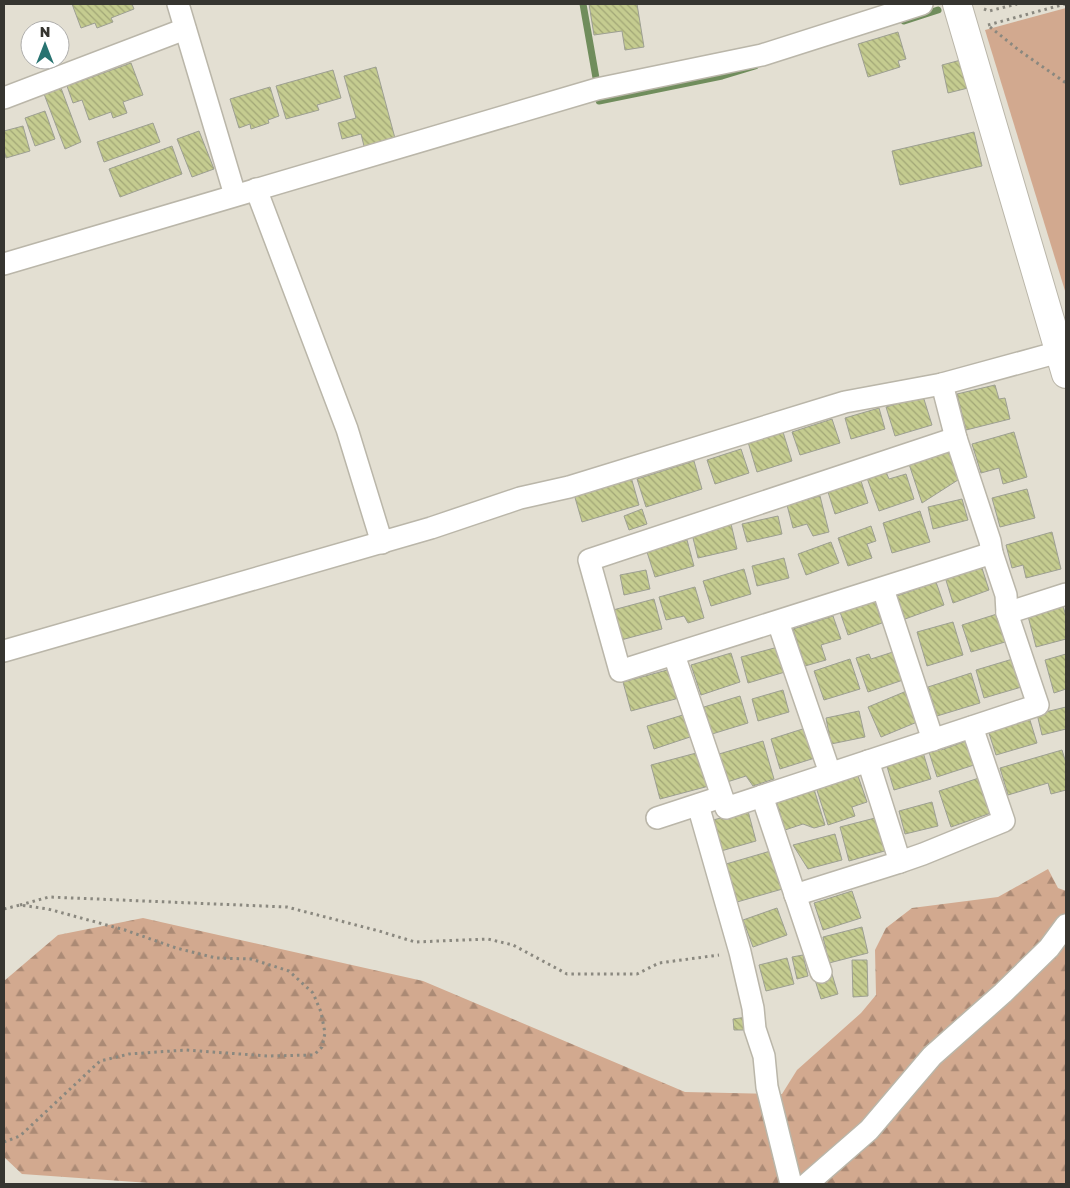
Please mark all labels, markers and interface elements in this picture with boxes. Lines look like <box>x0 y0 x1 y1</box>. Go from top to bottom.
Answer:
north arrow <box>20 20 70 70</box>
text: N <box>40 23 50 40</box>

